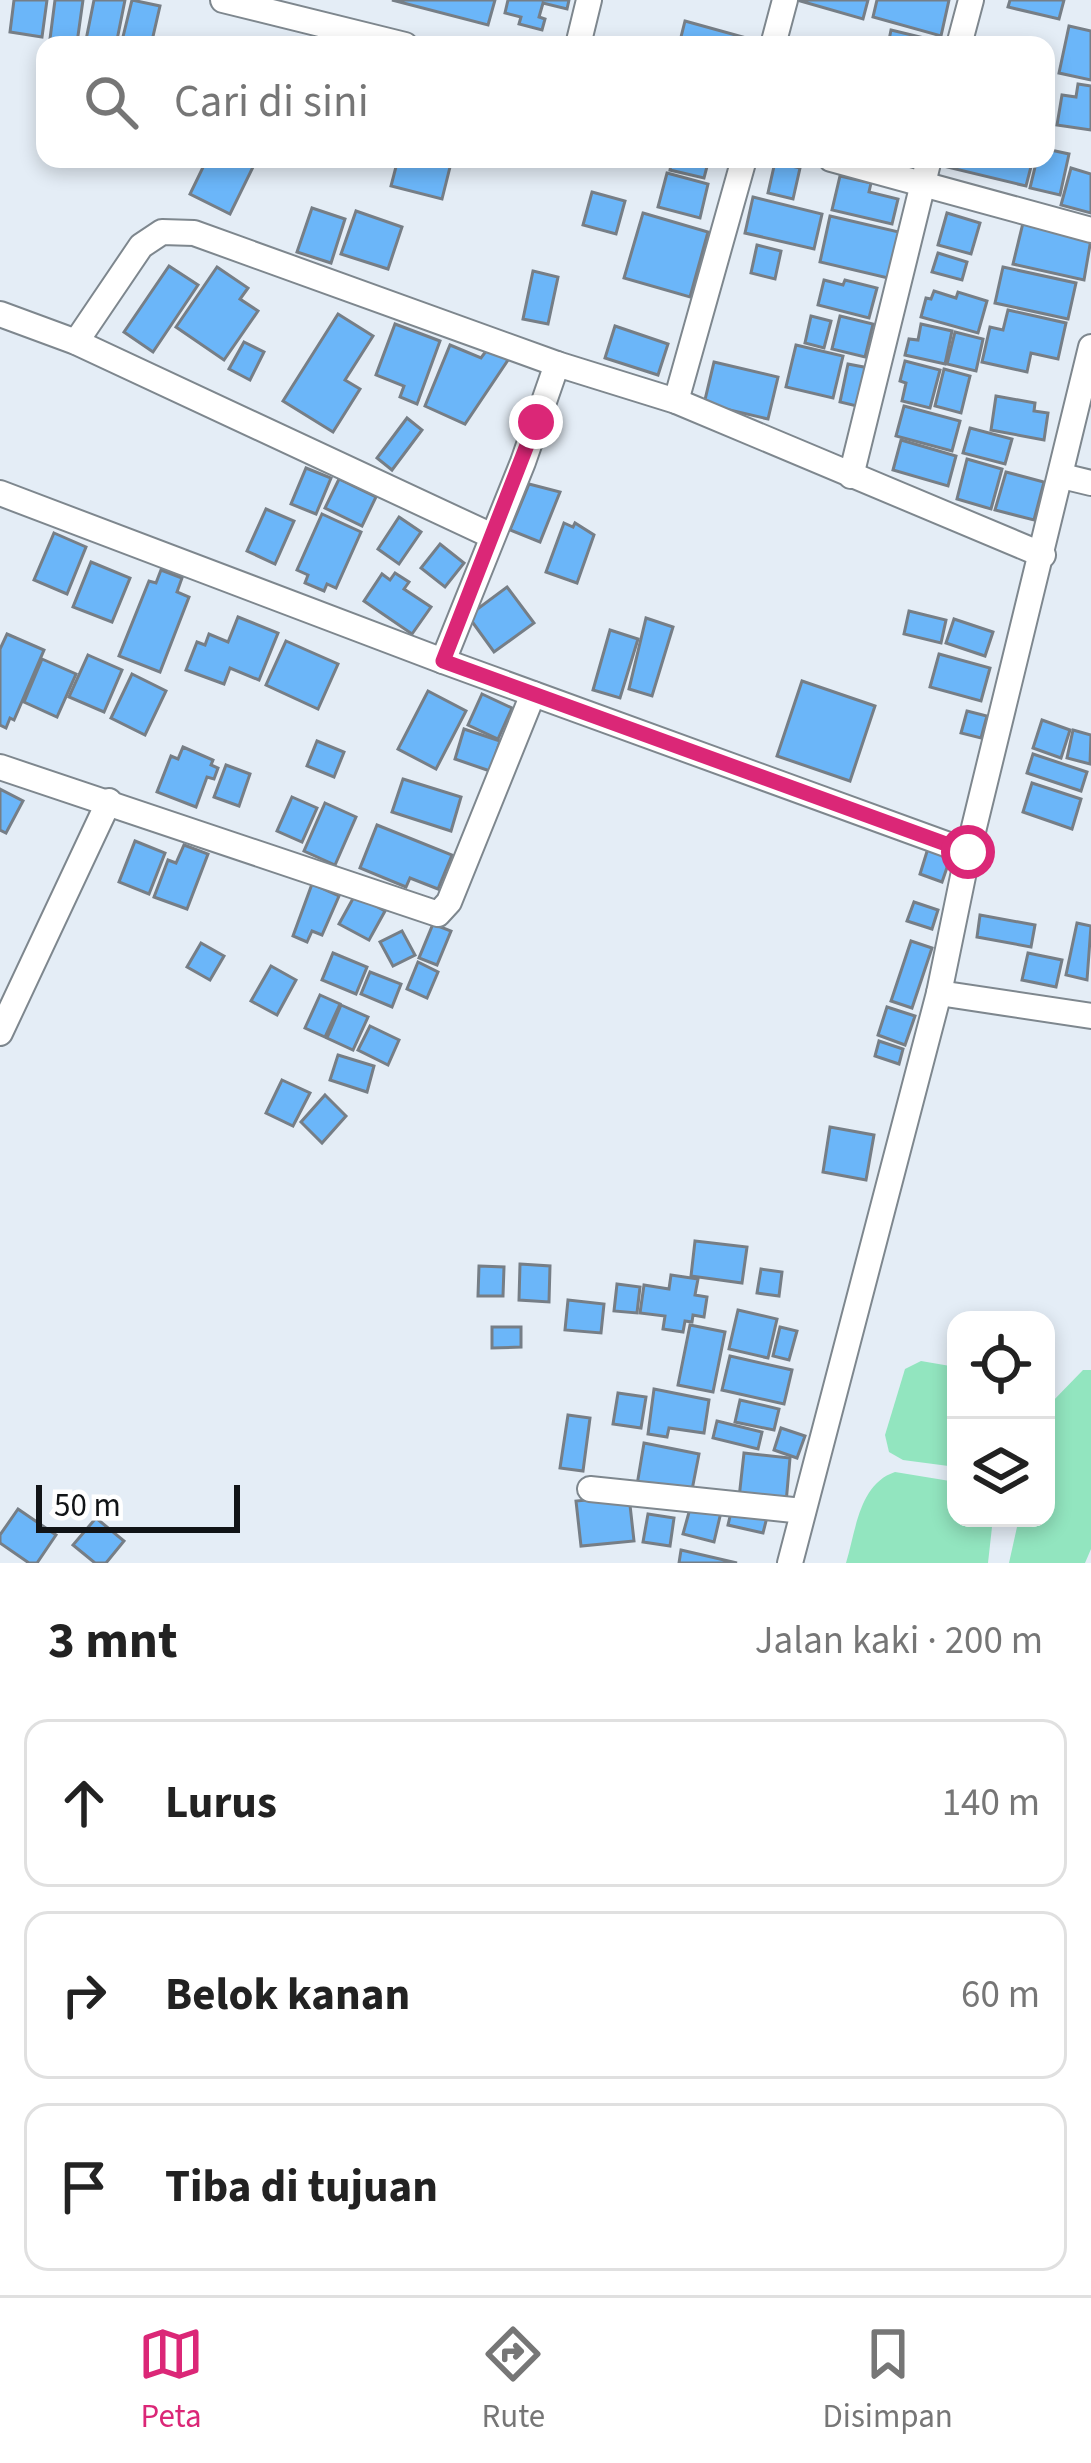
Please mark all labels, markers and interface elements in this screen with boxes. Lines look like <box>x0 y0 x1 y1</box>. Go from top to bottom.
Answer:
search box <box>36 36 1055 168</box>
icon: search <box>78 69 144 135</box>
text: Cari di sini <box>174 70 369 134</box>
route end <box>509 395 563 449</box>
route start <box>941 825 995 879</box>
map controls <box>947 1311 1055 1527</box>
button: locate <box>947 1311 1055 1419</box>
button: layers <box>947 1419 1055 1527</box>
scale bar <box>36 1479 240 1532</box>
text: 50 m <box>54 1482 121 1529</box>
text: 3 mnt <box>48 1605 178 1677</box>
text: Jalan kaki · 200 m <box>755 1613 1043 1669</box>
icon: ahead <box>51 1770 117 1836</box>
text: Lurus <box>165 1771 277 1835</box>
text: 140 m <box>942 1775 1040 1831</box>
icon: right <box>51 1962 117 2028</box>
text: Belok kanan <box>165 1963 410 2027</box>
text: 60 m <box>961 1967 1040 2023</box>
icon: arrive <box>51 2154 117 2220</box>
text: Tiba di tujuan <box>165 2155 438 2219</box>
tab: Peta <box>138 2321 204 2440</box>
tab: Rute <box>480 2321 546 2440</box>
tab: Disimpan <box>823 2321 953 2440</box>

